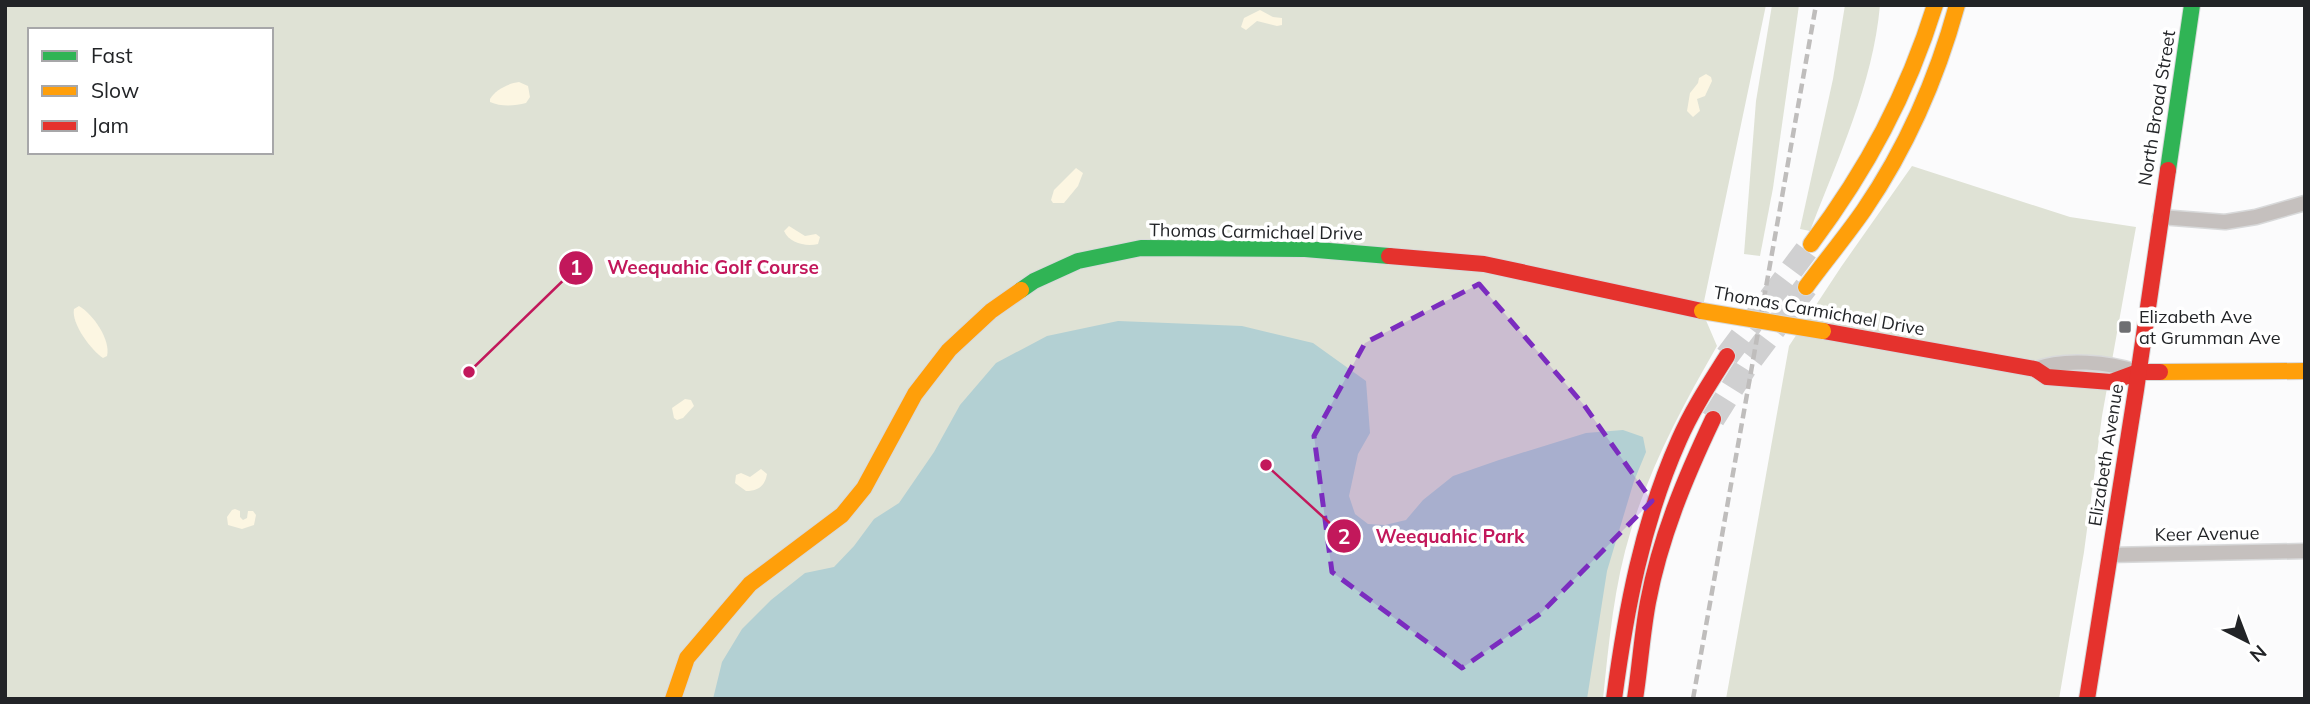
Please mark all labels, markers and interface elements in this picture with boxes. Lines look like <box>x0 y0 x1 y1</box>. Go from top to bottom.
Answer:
legend <box>28 28 273 154</box>
street label: North Broad Street <box>2133 28 2180 187</box>
text: Fast <box>91 42 133 68</box>
text: Slow <box>91 77 139 103</box>
text: Jam <box>91 112 129 138</box>
street label: Thomas Carmichael Drive <box>1149 218 1363 245</box>
callout: Weequahic Golf Course <box>558 248 833 288</box>
text: 1 <box>570 254 582 280</box>
text: Weequahic Golf Course <box>607 255 819 279</box>
street label: Thomas Carmichael Drive <box>1712 281 1926 340</box>
place label: Elizabeth Ave at Grumman Ave <box>2139 305 2281 349</box>
marker: Elizabeth Ave at Grumman Ave <box>2117 319 2133 335</box>
street label: Elizabeth Avenue <box>2083 382 2128 528</box>
callout: Weequahic Park <box>1327 516 1539 556</box>
street label: Keer Avenue <box>2154 521 2260 546</box>
text: 2 <box>1338 523 1350 549</box>
text: Weequahic Park <box>1376 524 1525 548</box>
north arrow <box>2212 606 2282 676</box>
text: N <box>2245 640 2272 667</box>

